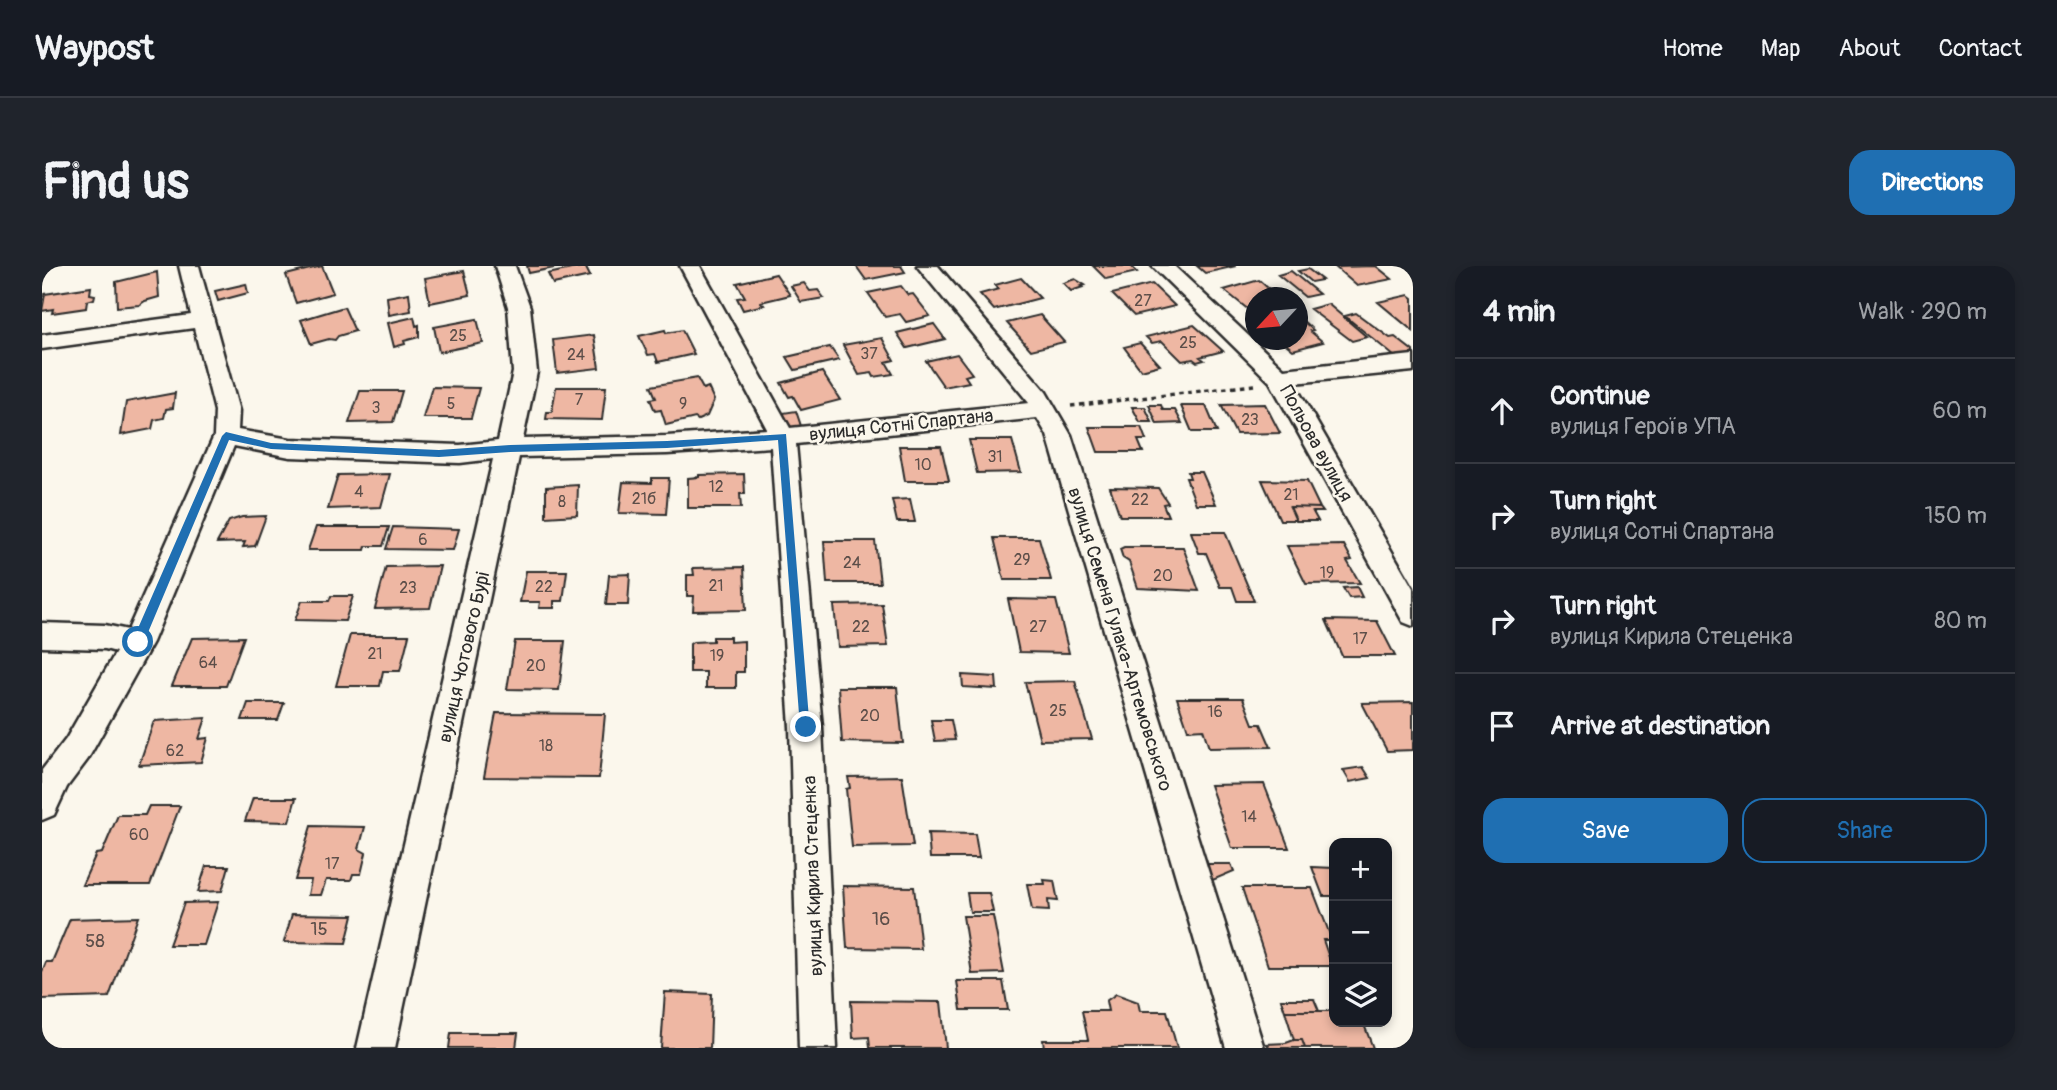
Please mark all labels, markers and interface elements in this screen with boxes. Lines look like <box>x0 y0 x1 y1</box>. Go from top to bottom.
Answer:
text: Waypost <box>35 28 154 69</box>
text: Home <box>1662 34 1723 63</box>
text: Map <box>1761 34 1801 63</box>
text: About <box>1839 34 1901 63</box>
text: Contact <box>1939 34 2022 63</box>
button: Directions <box>1849 150 2015 215</box>
text: Find us <box>42 152 189 213</box>
north arrow <box>1245 287 1308 350</box>
house number: 27 <box>1134 291 1152 311</box>
text: 4 min <box>1483 293 1556 330</box>
text: Walk · 290 m <box>1858 297 1987 326</box>
house number: 25 <box>449 326 467 346</box>
house number: 25 <box>1179 333 1197 353</box>
house number: 37 <box>860 344 878 364</box>
house number: 24 <box>567 345 585 365</box>
text: Continue <box>1550 380 1650 412</box>
street label: Польова вулиця <box>1274 381 1358 506</box>
house number: 7 <box>575 390 584 410</box>
icon: ahead <box>1483 392 1521 430</box>
house number: 5 <box>447 394 455 414</box>
house number: 9 <box>679 394 687 414</box>
text: 60 m <box>1932 396 1987 425</box>
house number: 3 <box>372 398 381 418</box>
street label: вулиця Сотні Спартана <box>808 403 995 447</box>
house number: 23 <box>1241 410 1259 430</box>
text: вулиця Героїв УПА <box>1550 412 1736 441</box>
house number: 31 <box>987 447 1003 467</box>
house number: 10 <box>914 455 932 475</box>
house number: 12 <box>708 477 724 497</box>
house number: 4 <box>354 482 364 502</box>
street label: вулиця Семена Гулака-Артемовського <box>1062 484 1178 794</box>
house number: 21 <box>1283 485 1299 505</box>
text: Turn right <box>1550 485 1656 517</box>
house number: 21б <box>632 489 656 509</box>
house number: 22 <box>1131 490 1149 510</box>
house number: 8 <box>558 492 566 512</box>
icon: right <box>1483 497 1521 535</box>
text: 150 m <box>1924 501 1987 530</box>
text: вулиця Сотні Спартана <box>1550 517 1774 546</box>
house number: 6 <box>418 530 428 550</box>
house number: 29 <box>1013 550 1031 570</box>
house number: 24 <box>843 553 861 573</box>
house number: 19 <box>1320 563 1334 583</box>
house number: 20 <box>1153 566 1173 586</box>
street label: вулиця Чотового Бурі <box>433 570 495 745</box>
house number: 21 <box>708 576 724 596</box>
house number: 22 <box>535 577 553 597</box>
house number: 23 <box>399 578 417 598</box>
text: Turn right <box>1550 590 1656 622</box>
icon: right <box>1483 602 1521 640</box>
text: 80 m <box>1934 606 1987 635</box>
house number: 22 <box>852 617 870 637</box>
house number: 27 <box>1029 617 1047 637</box>
text: вулиця Кирила Стеценка <box>1550 622 1793 651</box>
route start <box>122 626 153 657</box>
house number: 17 <box>1353 629 1368 649</box>
house number: 21 <box>367 644 383 664</box>
house number: 19 <box>710 646 724 666</box>
house number: 64 <box>199 653 217 673</box>
house number: 20 <box>526 656 546 676</box>
house number: 25 <box>1049 701 1067 721</box>
house number: 16 <box>1207 702 1223 722</box>
house number: 20 <box>860 706 880 726</box>
icon: arrive <box>1483 707 1521 745</box>
text: Arrive at destination <box>1550 710 1770 742</box>
route end <box>790 711 821 742</box>
house number: 18 <box>539 736 553 756</box>
house number: 62 <box>166 741 184 761</box>
street label: вулиця Кирила Стеценка <box>797 775 828 977</box>
button: Save <box>1483 798 1728 863</box>
button: Share <box>1742 798 1987 863</box>
house number: 14 <box>1241 807 1257 827</box>
house number: 60 <box>129 825 149 845</box>
map controls <box>1329 838 1392 1027</box>
button: + <box>1329 838 1392 901</box>
house number: 17 <box>325 854 340 874</box>
button: − <box>1329 901 1392 964</box>
house number: 16 <box>872 907 890 931</box>
house number: 15 <box>310 917 328 941</box>
house number: 58 <box>85 929 105 953</box>
button: layers <box>1329 964 1392 1027</box>

